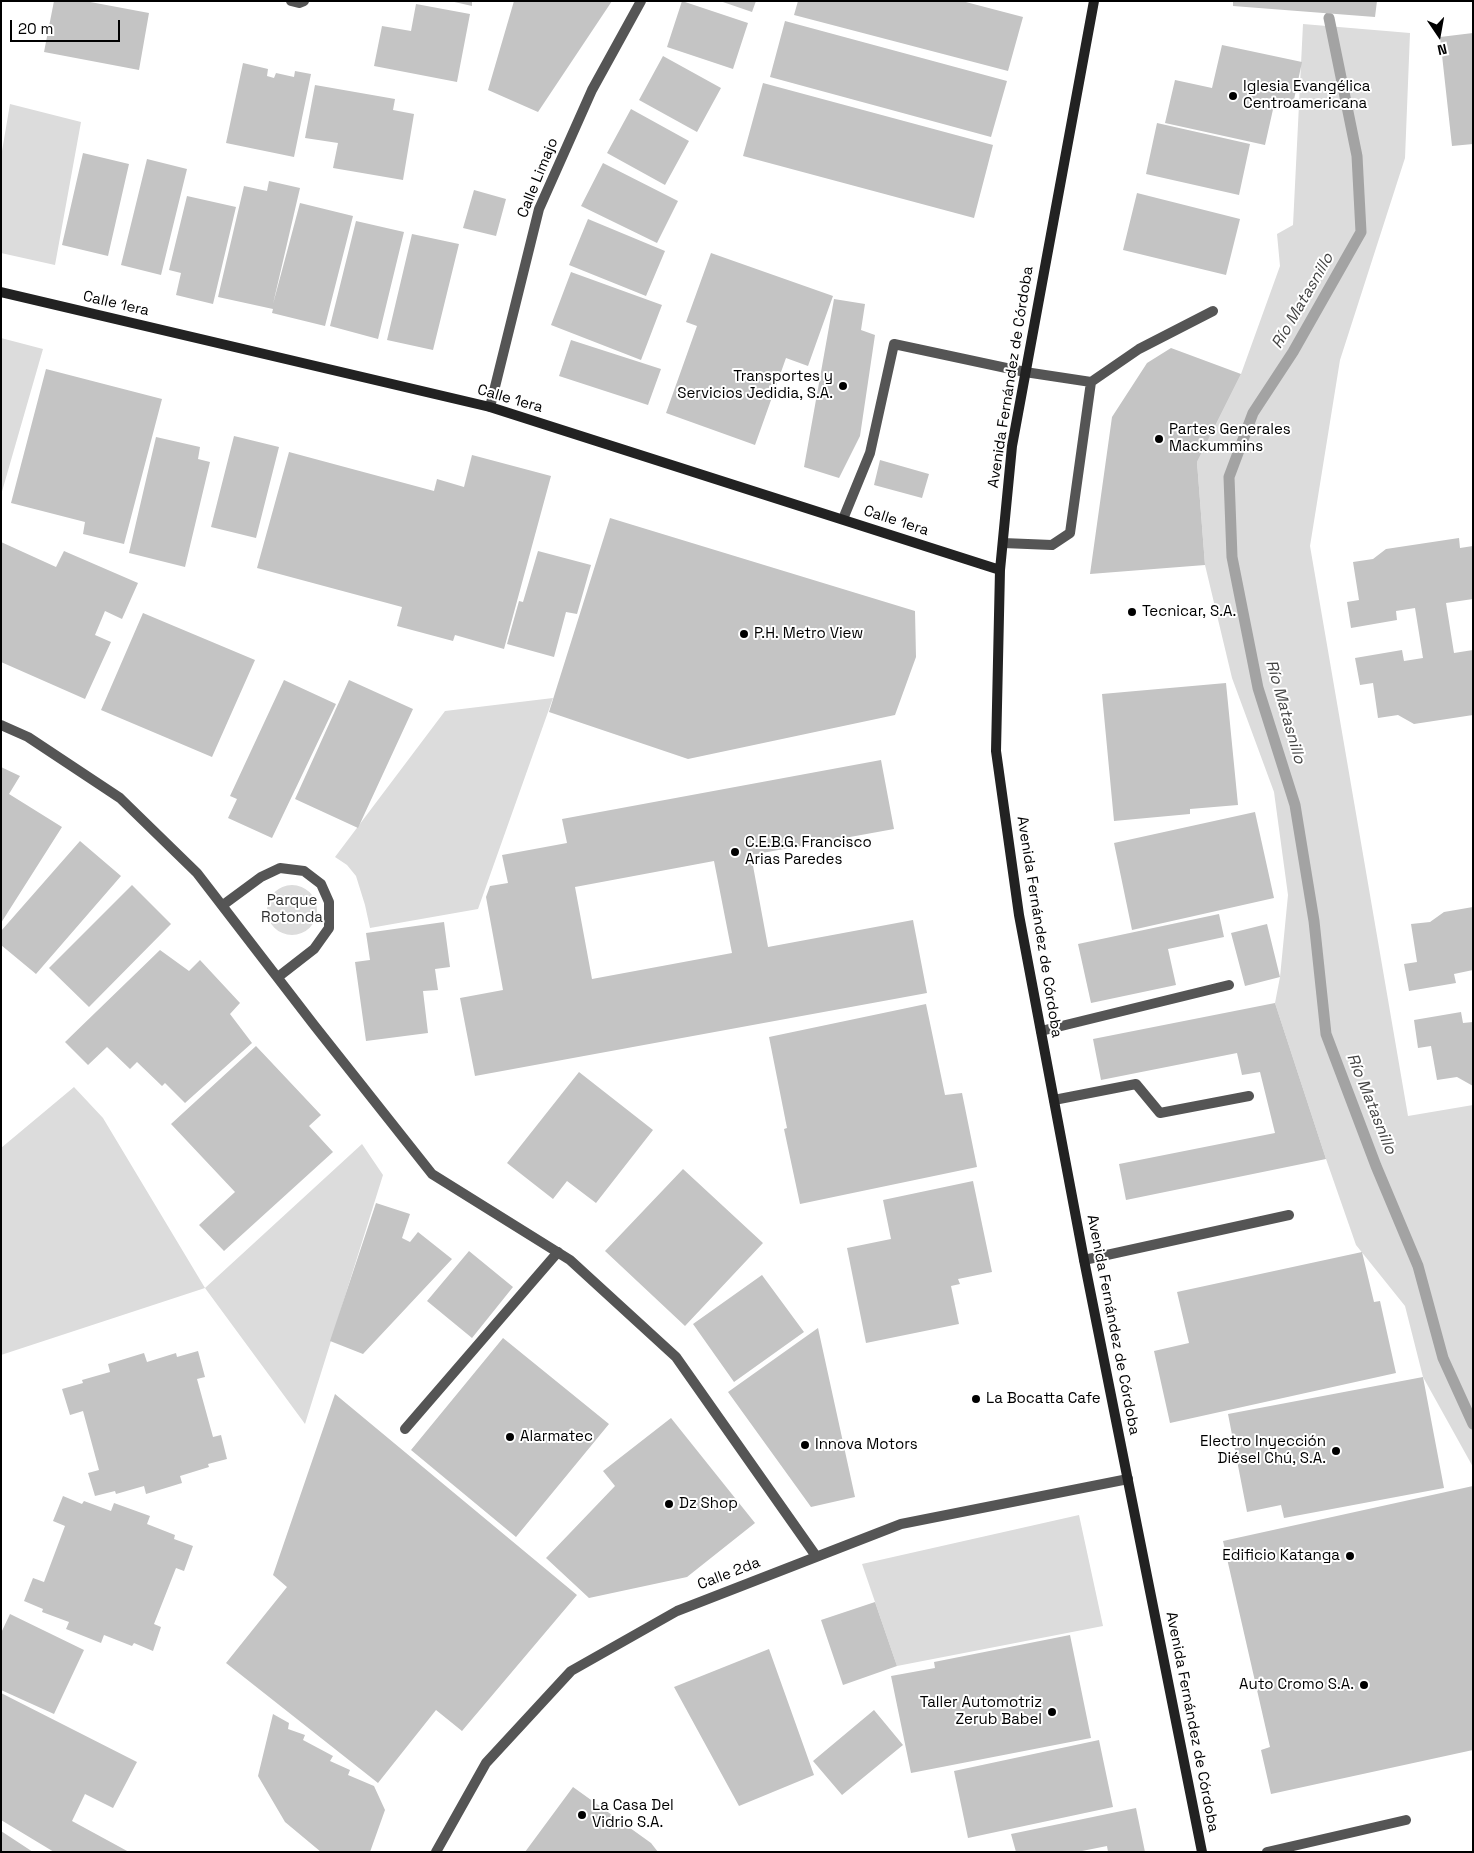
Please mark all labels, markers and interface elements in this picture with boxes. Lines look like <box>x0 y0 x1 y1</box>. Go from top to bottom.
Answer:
scale bar <box>12 10 122 42</box>
north arrow <box>1414 10 1464 60</box>
text: 20 m <box>18 19 53 38</box>
text: N <box>1436 40 1449 59</box>
place label: Iglesia Evangélica Centroamericana <box>1243 78 1370 113</box>
marker: Iglesia Evangélica Centroamericana <box>1227 90 1239 102</box>
street label: Calle Limajo <box>514 135 562 221</box>
water label: Río Matasnillo <box>1268 250 1338 352</box>
street label: Avenida Fernández de Córdoba <box>985 265 1037 489</box>
street label: Calle 1era <box>81 288 151 320</box>
place label: Transportes y Servicios Jedidia, S.A. <box>677 368 833 403</box>
marker: Transportes y Servicios Jedidia, S.A. <box>837 380 849 392</box>
street label: Calle 1era <box>475 381 545 417</box>
place label: Partes Generales Mackummins <box>1169 421 1291 456</box>
marker: Partes Generales Mackummins <box>1153 433 1165 445</box>
street label: Calle 1era <box>861 502 931 540</box>
place label: Tecnicar, S.A. <box>1142 603 1236 621</box>
marker: Tecnicar, S.A. <box>1126 606 1138 618</box>
place label: P.H. Metro View <box>754 625 863 643</box>
marker: P.H. Metro View <box>738 628 750 640</box>
water label: Río Matasnillo <box>1261 658 1309 766</box>
street label: Avenida Fernández de Córdoba <box>1013 815 1065 1039</box>
place label: C.E.B.G. Francisco Arias Paredes <box>745 834 872 869</box>
marker: C.E.B.G. Francisco Arias Paredes <box>729 846 741 858</box>
park label: Parque Rotonda <box>261 892 323 927</box>
water label: Río Matasnillo <box>1342 1051 1400 1157</box>
street label: Avenida Fernández de Córdoba <box>1083 1213 1143 1437</box>
place label: La Bocatta Cafe <box>986 1390 1101 1408</box>
marker: La Bocatta Cafe <box>970 1393 982 1405</box>
place label: Alarmatec <box>520 1428 593 1446</box>
marker: Alarmatec <box>504 1431 516 1443</box>
place label: Electro Inyección Diésel Chú, S.A. <box>1200 1433 1326 1468</box>
place label: Innova Motors <box>815 1436 918 1454</box>
marker: Innova Motors <box>799 1439 811 1451</box>
marker: Electro Inyección Diésel Chú, S.A. <box>1330 1445 1342 1457</box>
place label: Dz Shop <box>679 1495 738 1513</box>
marker: Dz Shop <box>663 1498 675 1510</box>
place label: Edificio Katanga <box>1222 1547 1340 1565</box>
marker: Edificio Katanga <box>1344 1550 1356 1562</box>
street label: Calle 2da <box>695 1554 763 1594</box>
street label: Avenida Fernández de Córdoba <box>1162 1610 1222 1834</box>
place label: Auto Cromo S.A. <box>1239 1676 1354 1694</box>
marker: Auto Cromo S.A. <box>1358 1679 1370 1691</box>
place label: Taller Automotriz Zerub Babel <box>920 1694 1042 1729</box>
marker: Taller Automotriz Zerub Babel <box>1046 1706 1058 1718</box>
place label: La Casa Del Vidrio S.A. <box>592 1797 674 1832</box>
marker: La Casa Del Vidrio S.A. <box>576 1809 588 1821</box>

